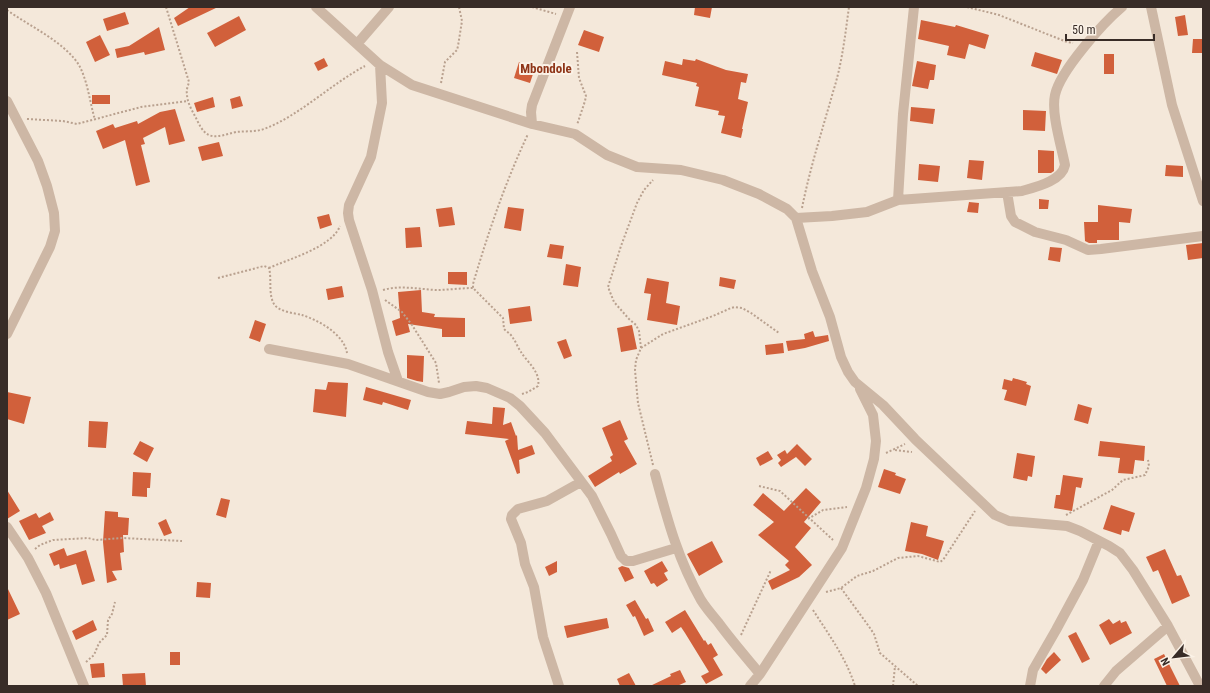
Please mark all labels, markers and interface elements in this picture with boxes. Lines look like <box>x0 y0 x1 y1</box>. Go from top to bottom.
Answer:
scale bar <box>1066 16 1154 42</box>
text: 50 m <box>1072 23 1096 37</box>
district label: Mbondole <box>520 61 572 76</box>
north arrow <box>1154 637 1194 677</box>
text: N <box>1158 655 1173 667</box>

